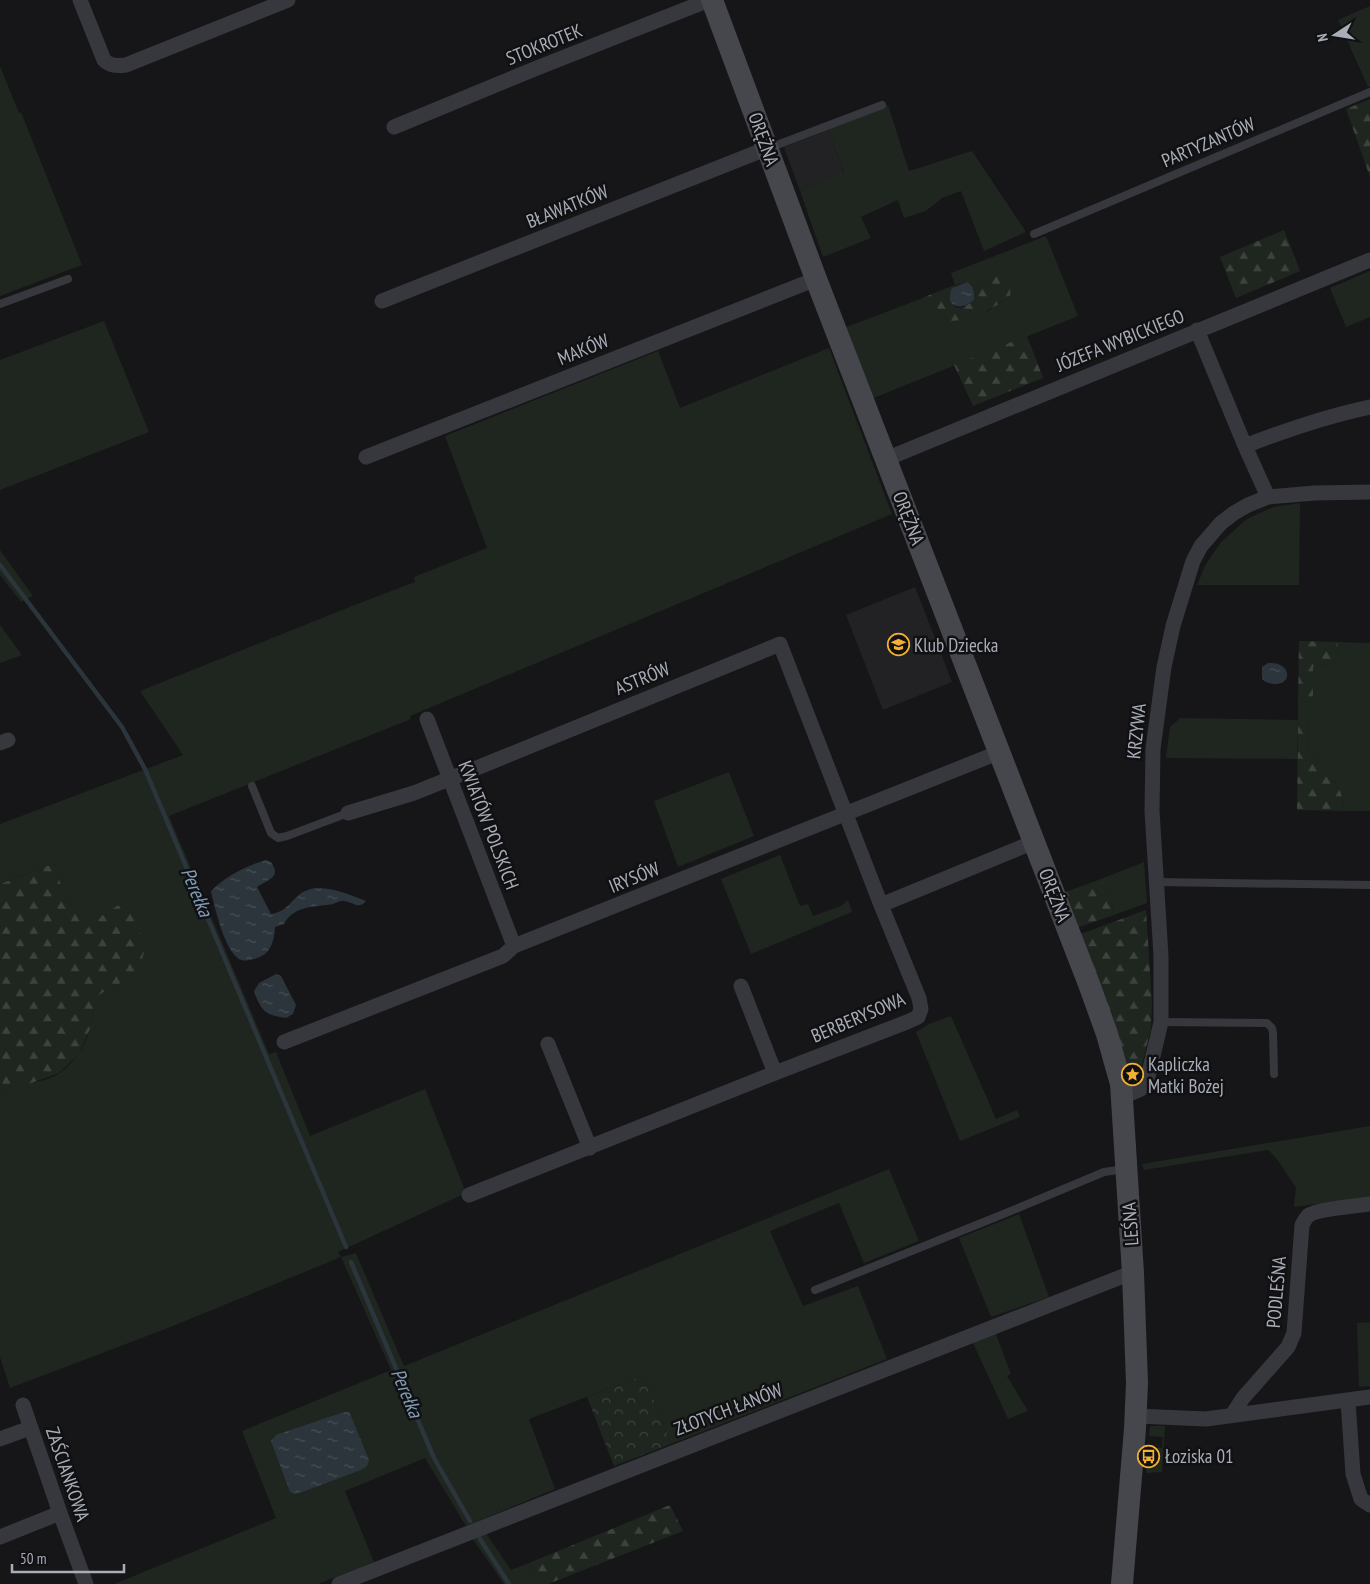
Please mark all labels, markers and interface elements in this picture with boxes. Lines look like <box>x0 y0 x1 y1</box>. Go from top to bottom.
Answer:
north arrow <box>1310 10 1360 60</box>
street label: STOKROTEK <box>502 18 586 70</box>
text: N <box>1313 32 1332 43</box>
street label: ORĘŻNA <box>743 109 785 169</box>
street label: PARTYZANTÓW <box>1158 112 1258 172</box>
street label: BŁAWATKÓW <box>523 179 612 233</box>
street label: JÓZEFA WYBICKIEGO <box>1051 303 1188 377</box>
street label: MAKÓW <box>554 328 612 370</box>
street label: ORĘŻNA <box>888 488 930 548</box>
school or university icon: Klub Dziecka <box>886 633 910 657</box>
place label: Klub Dziecka <box>914 633 998 657</box>
street label: ASTRÓW <box>611 656 673 700</box>
street label: KRZYWA <box>1121 702 1151 760</box>
street label: KWIATÓW POLSKICH <box>453 757 525 893</box>
street label: IRYSÓW <box>605 856 663 898</box>
water label: Perełka <box>175 863 219 921</box>
street label: ORĘŻNA <box>1034 865 1076 925</box>
street label: BERBERYSOWA <box>807 986 909 1048</box>
place label: Kapliczka Matki Bożej <box>1148 1052 1224 1098</box>
place icon: Kapliczka Matki Bożej <box>1120 1063 1144 1087</box>
street label: LEŚNA <box>1117 1202 1143 1246</box>
street label: PODLEŚNA <box>1261 1255 1291 1329</box>
water label: Perełka <box>385 1364 429 1422</box>
street label: ZŁOTYCH ŁANÓW <box>670 1377 786 1441</box>
street label: ZAŚCIANKOWA <box>41 1424 95 1524</box>
bus stop icon: Łoziska 01 <box>1137 1444 1161 1468</box>
place label: Łoziska 01 <box>1165 1444 1234 1468</box>
scale bar <box>12 1542 125 1574</box>
text: 50 m <box>20 1549 46 1568</box>

